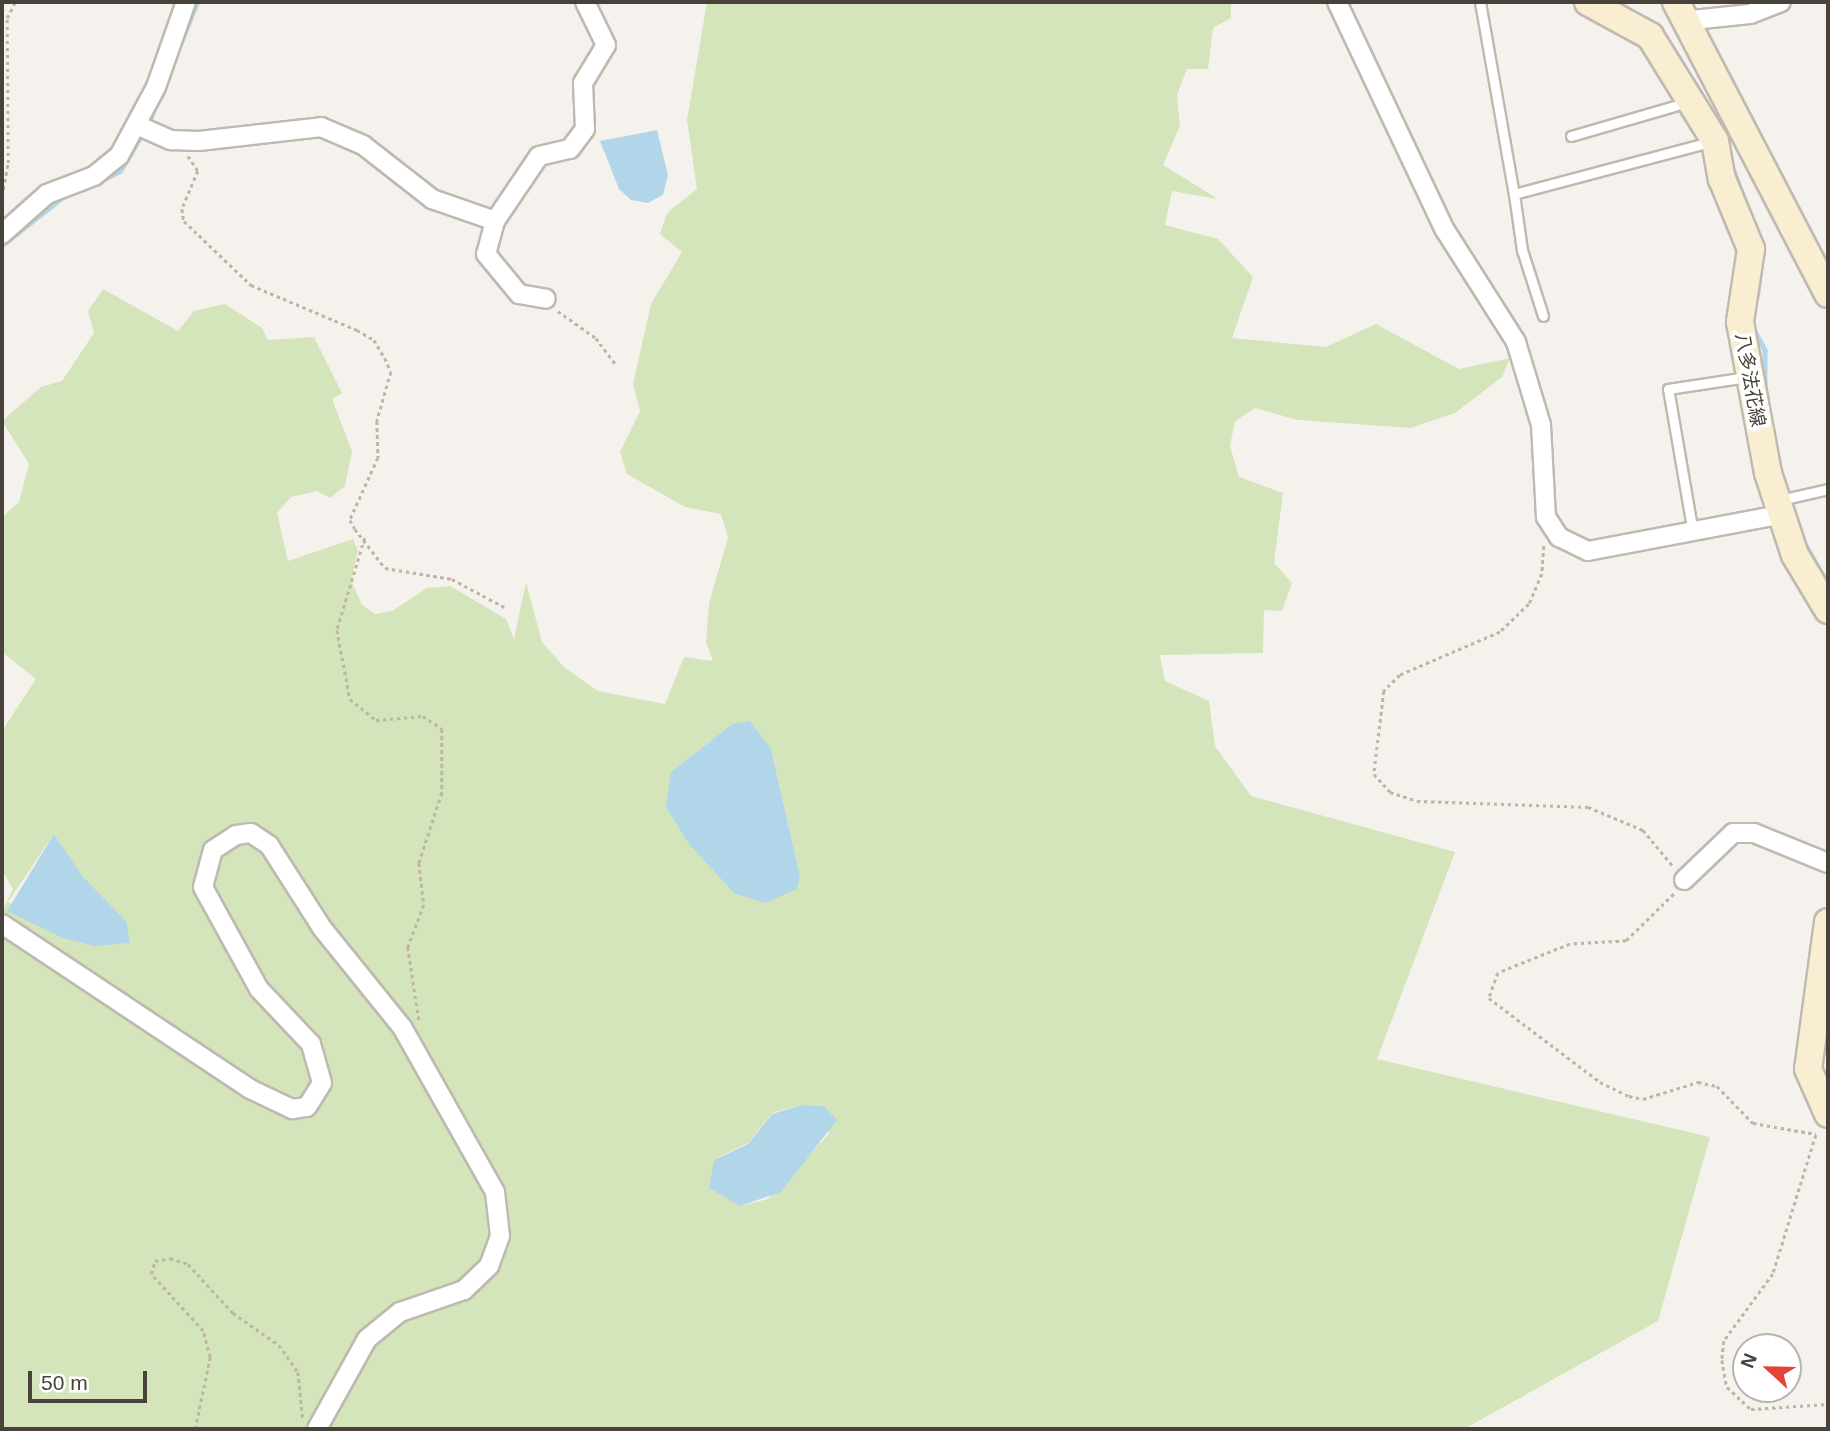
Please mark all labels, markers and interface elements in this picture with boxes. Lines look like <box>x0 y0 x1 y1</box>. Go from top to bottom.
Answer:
street label: 八多法花線 <box>1731 331 1769 429</box>
north arrow <box>1732 1333 1802 1403</box>
text: N <box>1737 1350 1761 1371</box>
scale bar <box>32 1358 150 1402</box>
text: 50 m <box>41 1371 88 1394</box>

